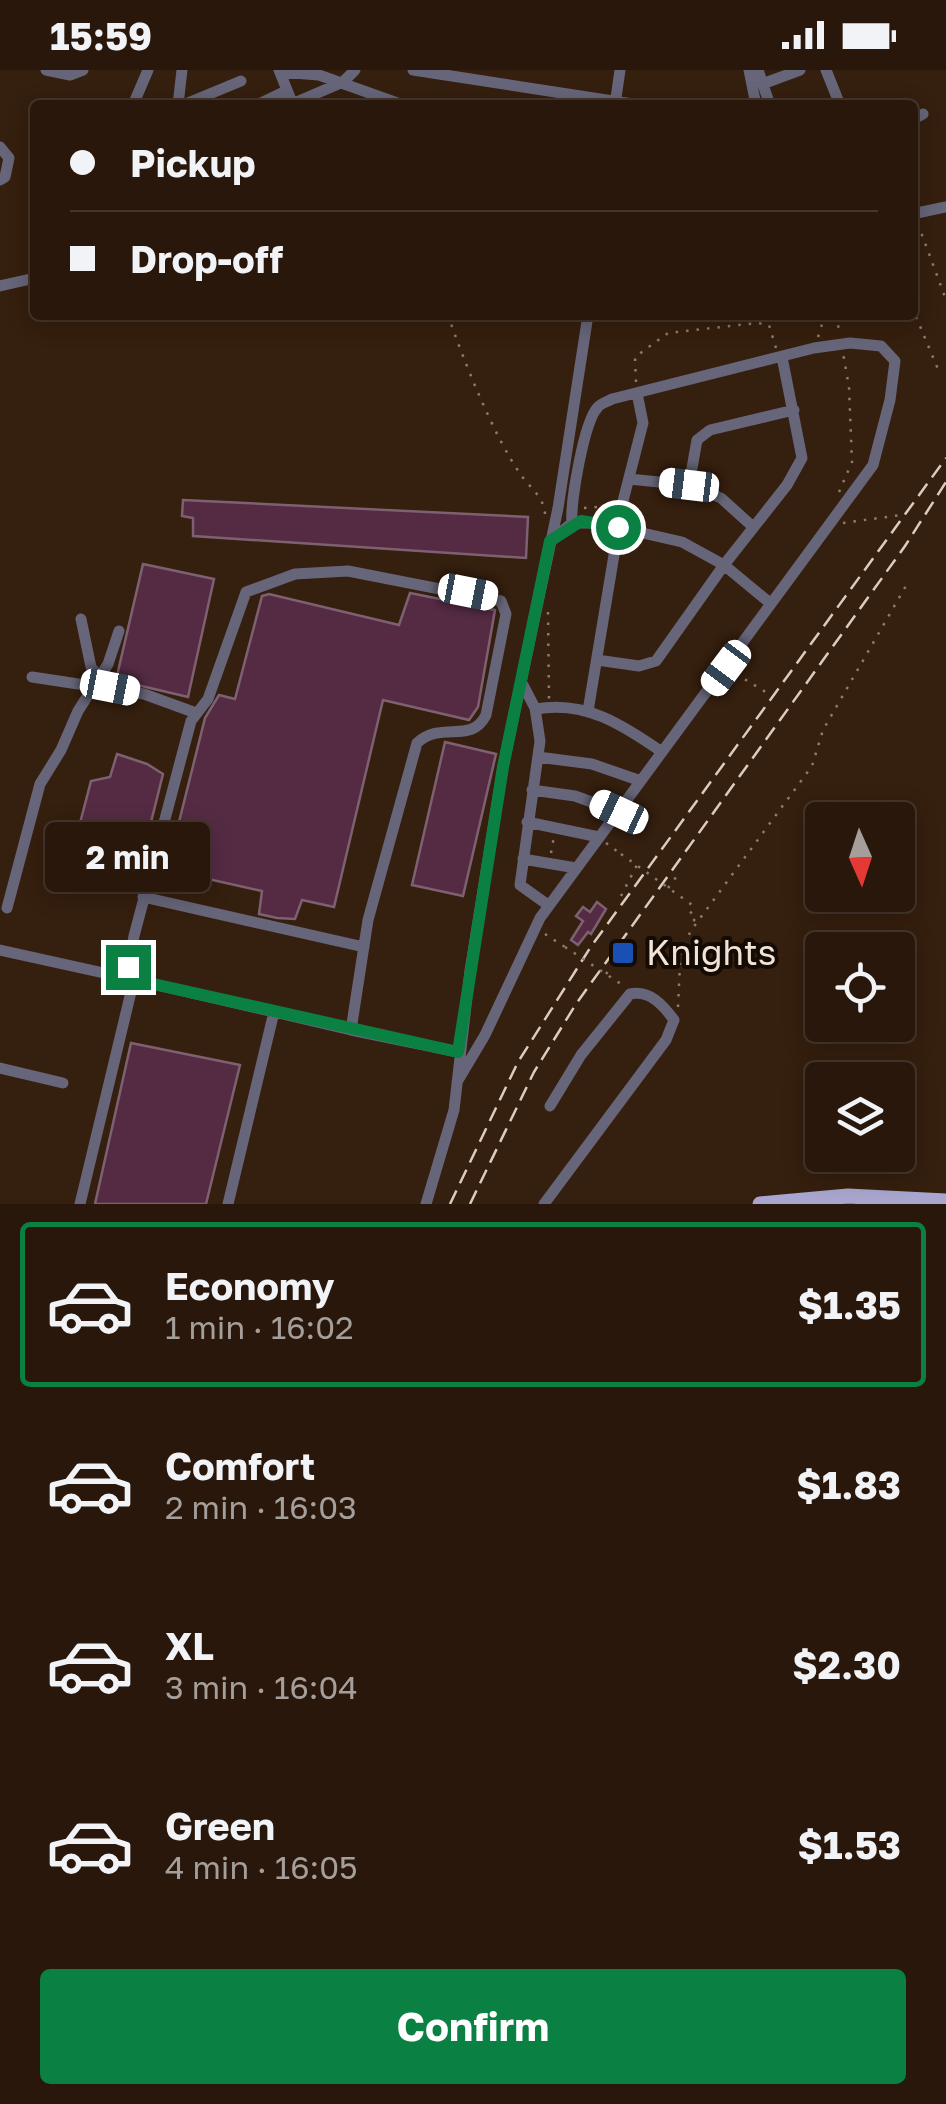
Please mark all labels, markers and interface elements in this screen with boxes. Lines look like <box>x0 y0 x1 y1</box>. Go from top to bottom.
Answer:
text: 15:59 <box>50 13 152 58</box>
text: Pickup <box>130 140 256 185</box>
text: Drop-off <box>130 236 283 281</box>
car <box>657 466 721 504</box>
route start <box>596 505 641 550</box>
car <box>436 572 500 612</box>
car <box>696 635 756 701</box>
car <box>78 667 142 707</box>
car <box>585 786 653 838</box>
north arrow <box>805 802 915 912</box>
map controls <box>805 802 915 1172</box>
callout: 2 min <box>46 822 210 892</box>
text: 2 min <box>86 838 169 876</box>
place label: Knights <box>646 931 776 973</box>
button: locate <box>805 932 915 1042</box>
marker: Knights <box>610 940 636 966</box>
route end <box>106 945 151 990</box>
button: layers <box>805 1062 915 1172</box>
icon: car <box>45 1260 135 1350</box>
text: Economy <box>165 1263 334 1308</box>
text: $1.35 <box>797 1282 901 1327</box>
text: 1 min · 16:02 <box>165 1308 354 1346</box>
icon: car <box>45 1440 135 1530</box>
text: Comfort <box>165 1443 315 1488</box>
text: $1.83 <box>796 1462 901 1507</box>
text: 2 min · 16:03 <box>165 1488 357 1526</box>
icon: car <box>45 1620 135 1710</box>
text: XL <box>165 1623 214 1668</box>
text: $2.30 <box>792 1642 901 1687</box>
text: 3 min · 16:04 <box>165 1668 358 1706</box>
icon: car <box>45 1800 135 1890</box>
text: Green <box>165 1803 275 1848</box>
text: $1.53 <box>797 1822 901 1867</box>
text: 4 min · 16:05 <box>165 1848 358 1886</box>
button: Confirm <box>40 1969 906 2084</box>

